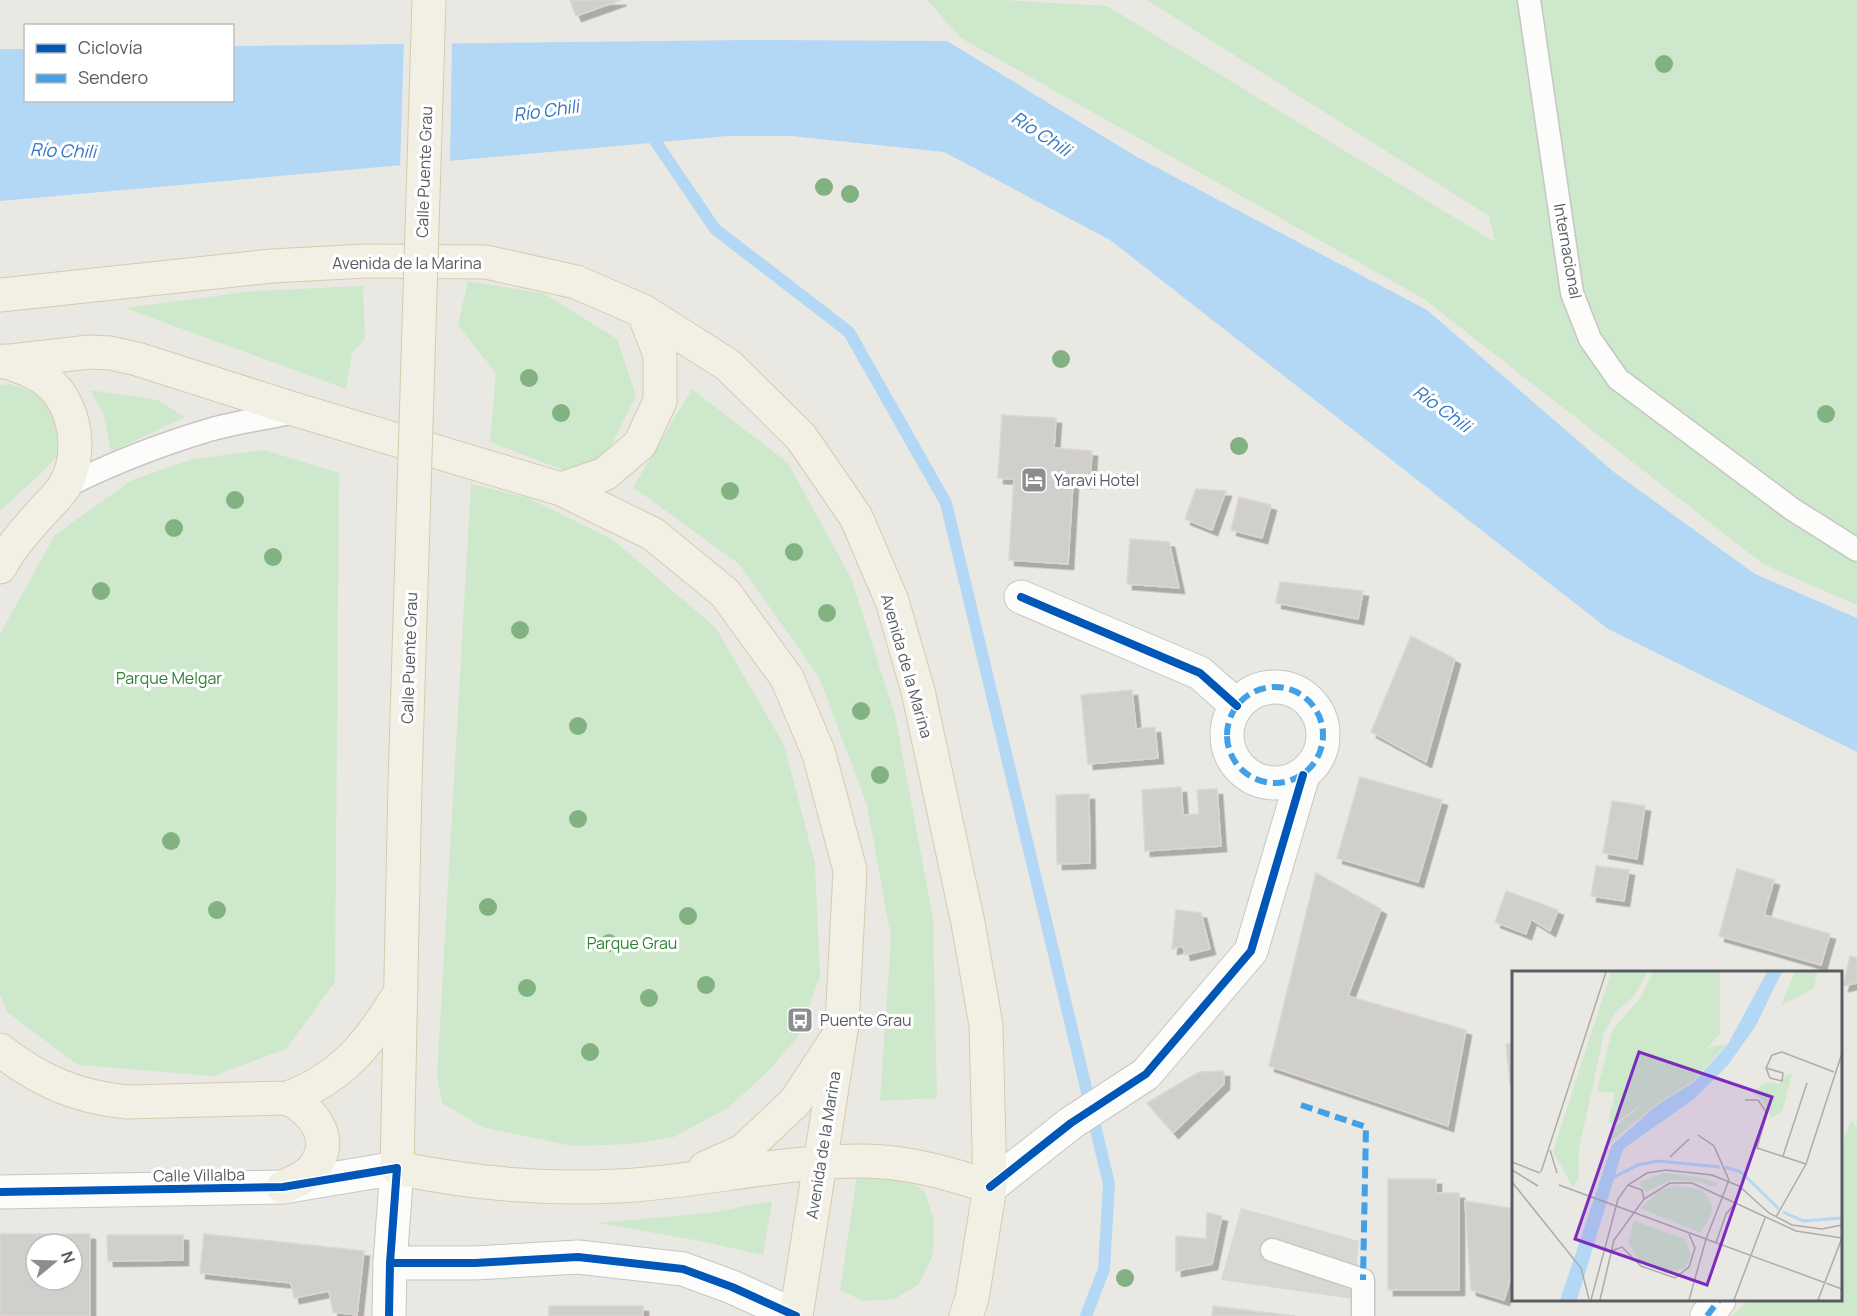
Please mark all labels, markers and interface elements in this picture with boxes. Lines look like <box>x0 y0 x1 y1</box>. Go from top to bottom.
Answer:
legend <box>24 24 234 102</box>
text: Ciclovía <box>78 35 143 59</box>
text: Sendero <box>78 65 148 89</box>
water label: Río Chili <box>512 93 583 126</box>
water label: Río Chili <box>1007 105 1078 163</box>
street label: Calle Puente Grau <box>411 106 437 238</box>
water label: Río Chili <box>30 137 99 163</box>
street label: Internacional <box>1549 201 1587 301</box>
street label: Avenida de la Marina <box>332 252 482 274</box>
water label: Río Chili <box>1409 379 1479 439</box>
hotel icon: Yaravi Hotel <box>1019 465 1049 495</box>
place label: Yaravi Hotel <box>1054 469 1139 491</box>
street label: Avenida de la Marina <box>876 591 938 741</box>
street label: Calle Puente Grau <box>396 592 422 724</box>
park label: Parque Melgar <box>116 667 222 689</box>
park label: Parque Grau <box>587 932 677 954</box>
inset map <box>1512 971 1842 1301</box>
bus stop icon: Puente Grau <box>785 1005 815 1035</box>
place label: Puente Grau <box>820 1009 912 1031</box>
street label: Avenida de la Marina <box>800 1070 846 1220</box>
street label: Calle Villalba <box>153 1163 245 1187</box>
north arrow <box>24 1232 84 1292</box>
text: N <box>56 1248 80 1266</box>

